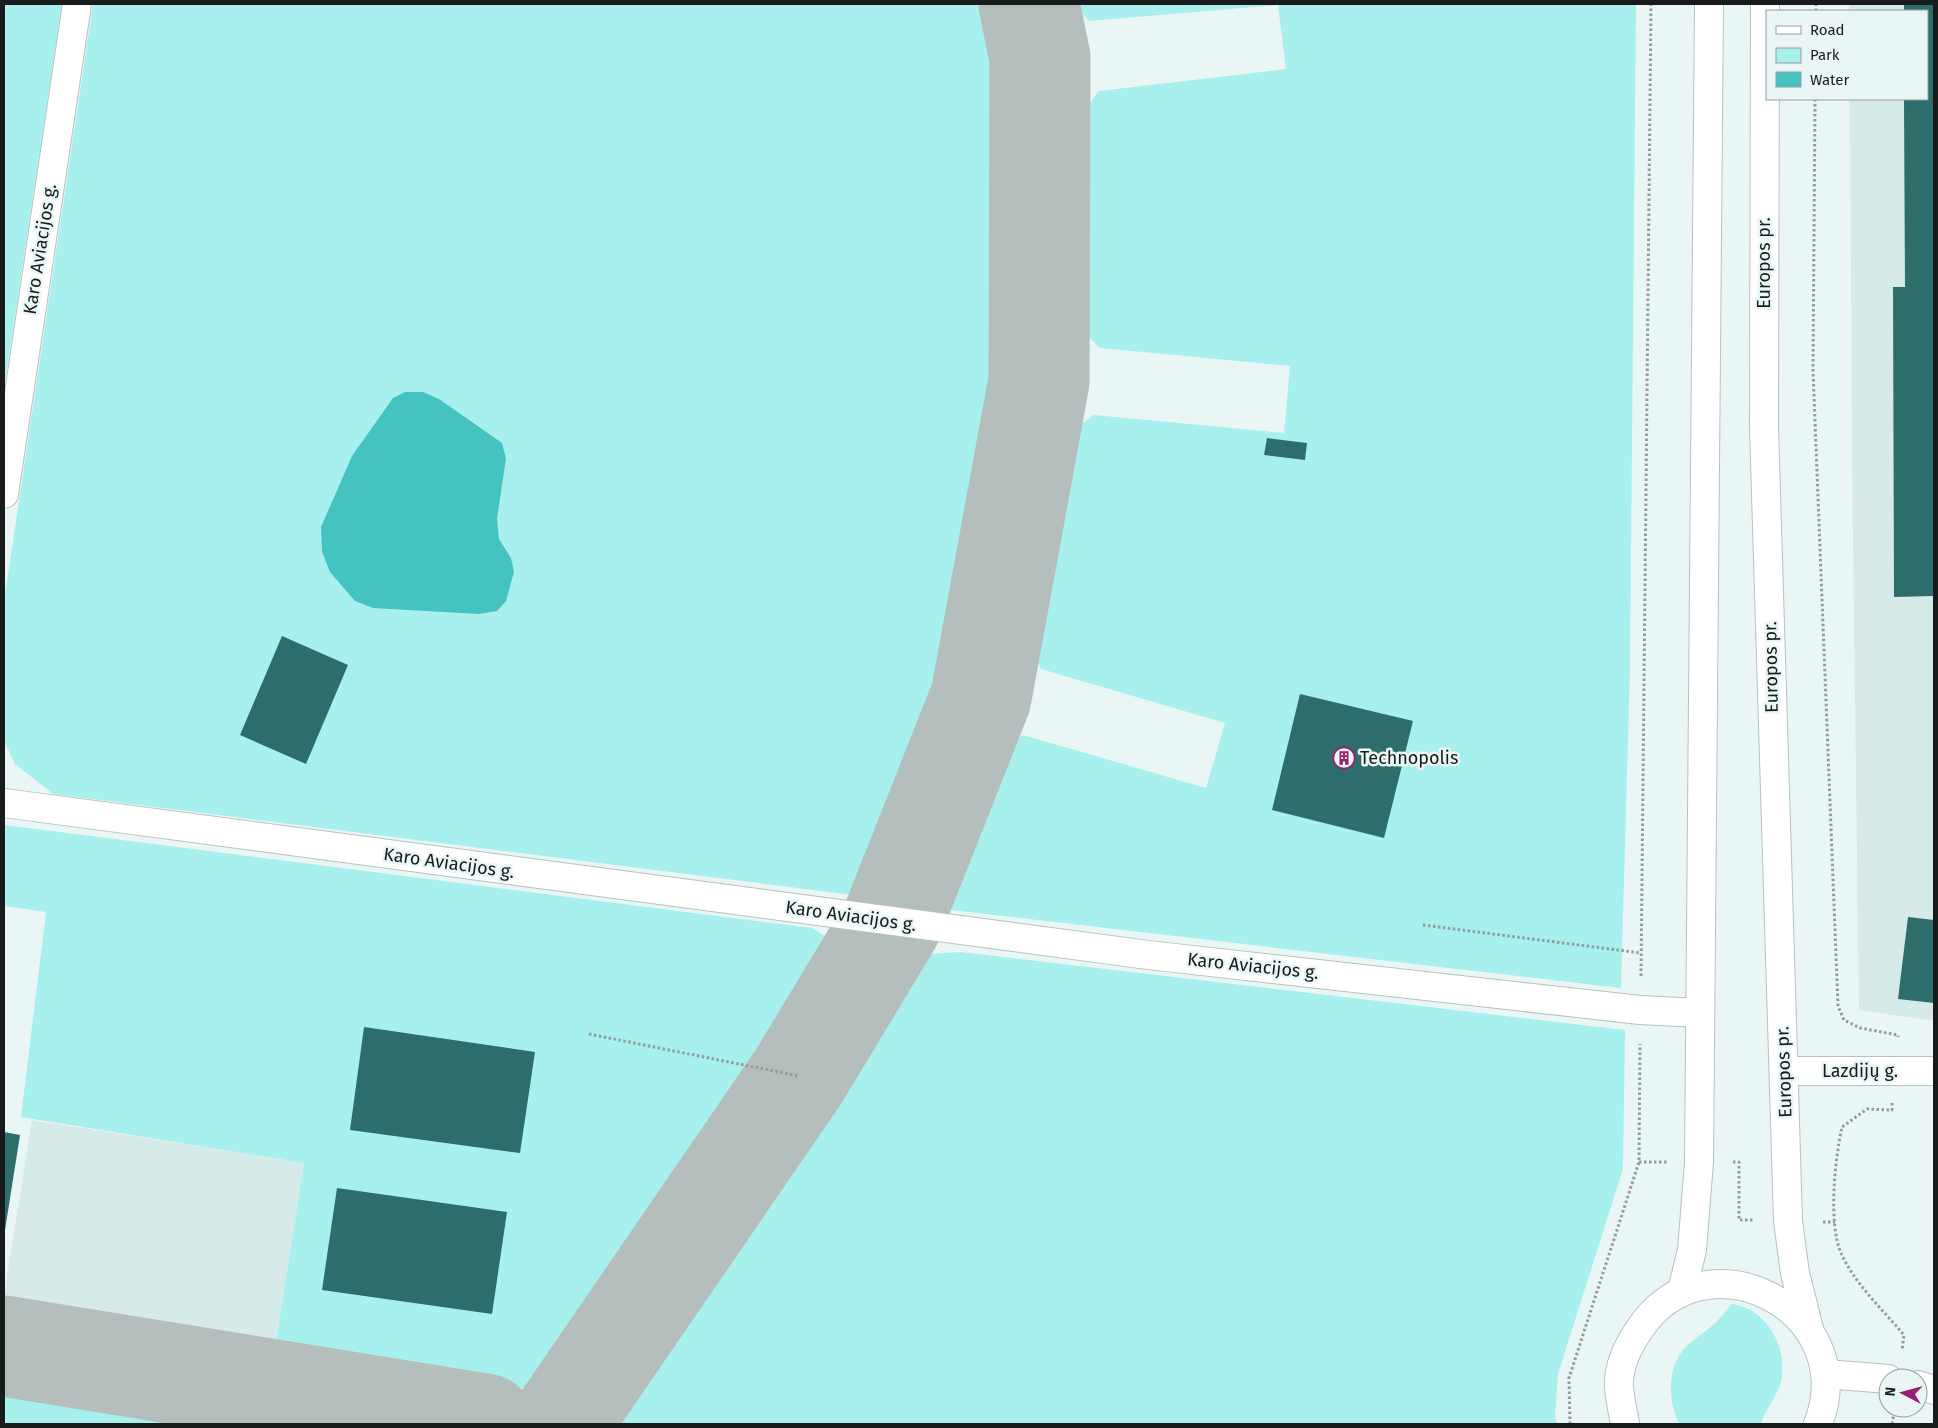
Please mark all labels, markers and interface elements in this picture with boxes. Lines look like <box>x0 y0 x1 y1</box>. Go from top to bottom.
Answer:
legend <box>1766 10 1928 100</box>
text: Road <box>1810 21 1845 39</box>
text: Park <box>1810 46 1840 64</box>
text: Water <box>1810 71 1849 89</box>
street label: Karo Aviacijos g. <box>19 182 61 316</box>
street label: Europos pr. <box>1753 217 1775 309</box>
street label: Europos pr. <box>1759 621 1783 713</box>
building icon: Technopolis <box>1332 746 1356 770</box>
place label: Technopolis <box>1360 747 1458 769</box>
street label: Karo Aviacijos g. <box>382 843 516 883</box>
street label: Karo Aviacijos g. <box>784 896 918 936</box>
street label: Karo Aviacijos g. <box>1186 948 1320 984</box>
street label: Europos pr. <box>1771 1026 1797 1118</box>
street label: Lazdijų g. <box>1822 1060 1898 1082</box>
north arrow <box>1878 1368 1928 1418</box>
text: N <box>1882 1386 1900 1397</box>

